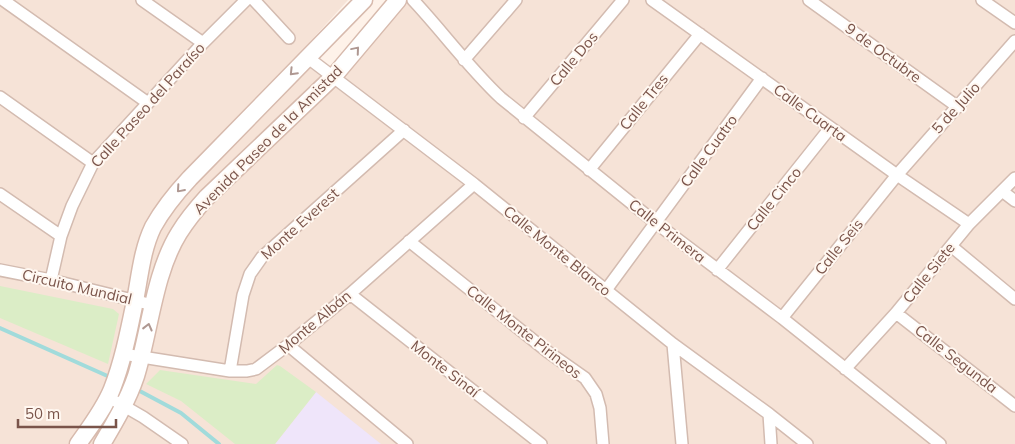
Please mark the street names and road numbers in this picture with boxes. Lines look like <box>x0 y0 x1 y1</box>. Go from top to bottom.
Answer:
street label: 9 de Octubre <box>842 19 925 87</box>
street label: Calle Dos <box>545 28 602 90</box>
street label: Calle Paseo del Paraíso <box>86 38 209 171</box>
street label: Avenida Paseo de la Amistad <box>189 61 346 218</box>
street label: Calle Tres <box>615 70 672 134</box>
street label: 5 de Julio <box>927 78 984 138</box>
street label: Calle Cuarta <box>770 80 851 146</box>
street label: Calle Cuatro <box>676 111 741 191</box>
street label: Calle Cinco <box>742 163 805 234</box>
street label: Monte Everest <box>257 184 343 264</box>
street label: Calle Primera <box>625 195 710 267</box>
street label: Calle Monte Blanco <box>500 201 615 300</box>
street label: Calle Seis <box>810 215 867 279</box>
street label: Calle Siete <box>898 238 959 307</box>
street label: Circuito Mundial <box>20 265 134 308</box>
street label: Calle Monte Pirineos <box>463 281 586 383</box>
street label: Monte Albán <box>275 286 355 357</box>
street label: Calle Segunda <box>911 320 1002 397</box>
street label: Monte Sinaí <box>407 336 484 402</box>

